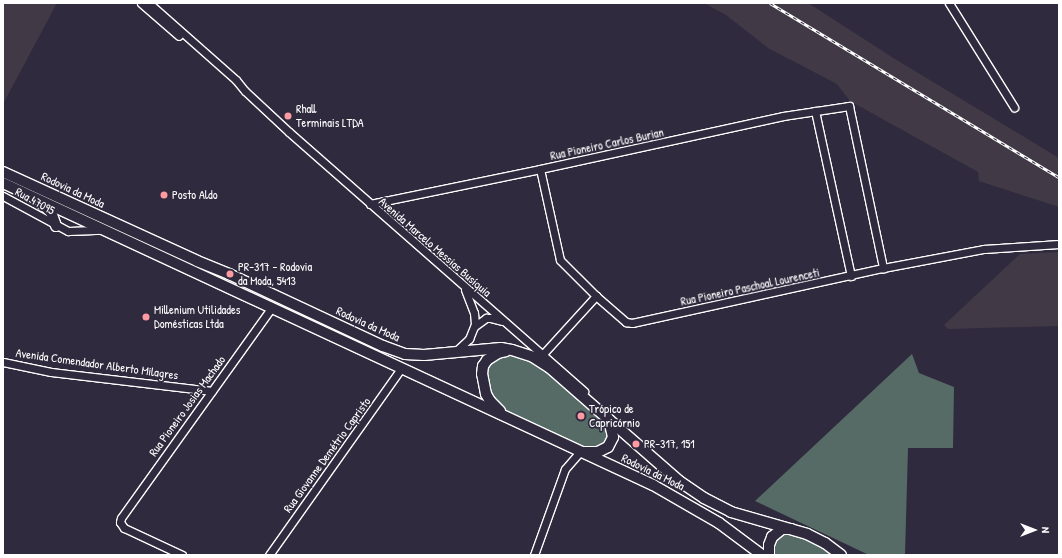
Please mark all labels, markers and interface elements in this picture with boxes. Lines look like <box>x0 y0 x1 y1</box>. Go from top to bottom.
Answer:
place label: Rhall Terminais LTDA <box>296 102 364 130</box>
marker: Rhall Terminais LTDA <box>283 111 293 121</box>
street label: Rua Pioneiro Carlos Burian <box>549 125 665 163</box>
street label: Rodovia da Moda <box>39 169 107 211</box>
street label: Rua 47095 <box>13 184 57 218</box>
place label: Posto Aldo <box>172 188 218 202</box>
marker: Posto Aldo <box>159 190 169 200</box>
street label: Avenida Marcelo Messias Busíquia <box>376 194 494 300</box>
place label: PR-317 - Rodovia da Moda, 5413 <box>238 260 312 288</box>
street label: Rua Pioneiro Paschoal Lourenceti <box>679 265 821 309</box>
marker: PR-317 - Rodovia da Moda, 5413 <box>225 269 235 279</box>
place label: Millenium Utilidades Domésticas Ltda <box>154 303 240 331</box>
street label: Rodovia da Moda <box>334 304 402 344</box>
marker: Millenium Utilidades Domésticas Ltda <box>141 312 151 322</box>
street label: Avenida Comendador Alberto Milagres <box>15 345 179 383</box>
street label: Rua Pioneiro Josias Machado <box>146 353 228 459</box>
street label: Rua Giovanne Demétrio Capristo <box>280 395 374 515</box>
place label: Trópico de Capricórnio <box>589 402 640 430</box>
marker: Trópico de Capricórnio <box>576 411 586 421</box>
place label: PR-317, 151 <box>644 437 695 451</box>
marker: PR-317, 151 <box>631 439 641 449</box>
street label: Rodovia da Moda <box>619 451 687 493</box>
north arrow <box>1014 510 1054 550</box>
text: N <box>1039 527 1053 533</box>

